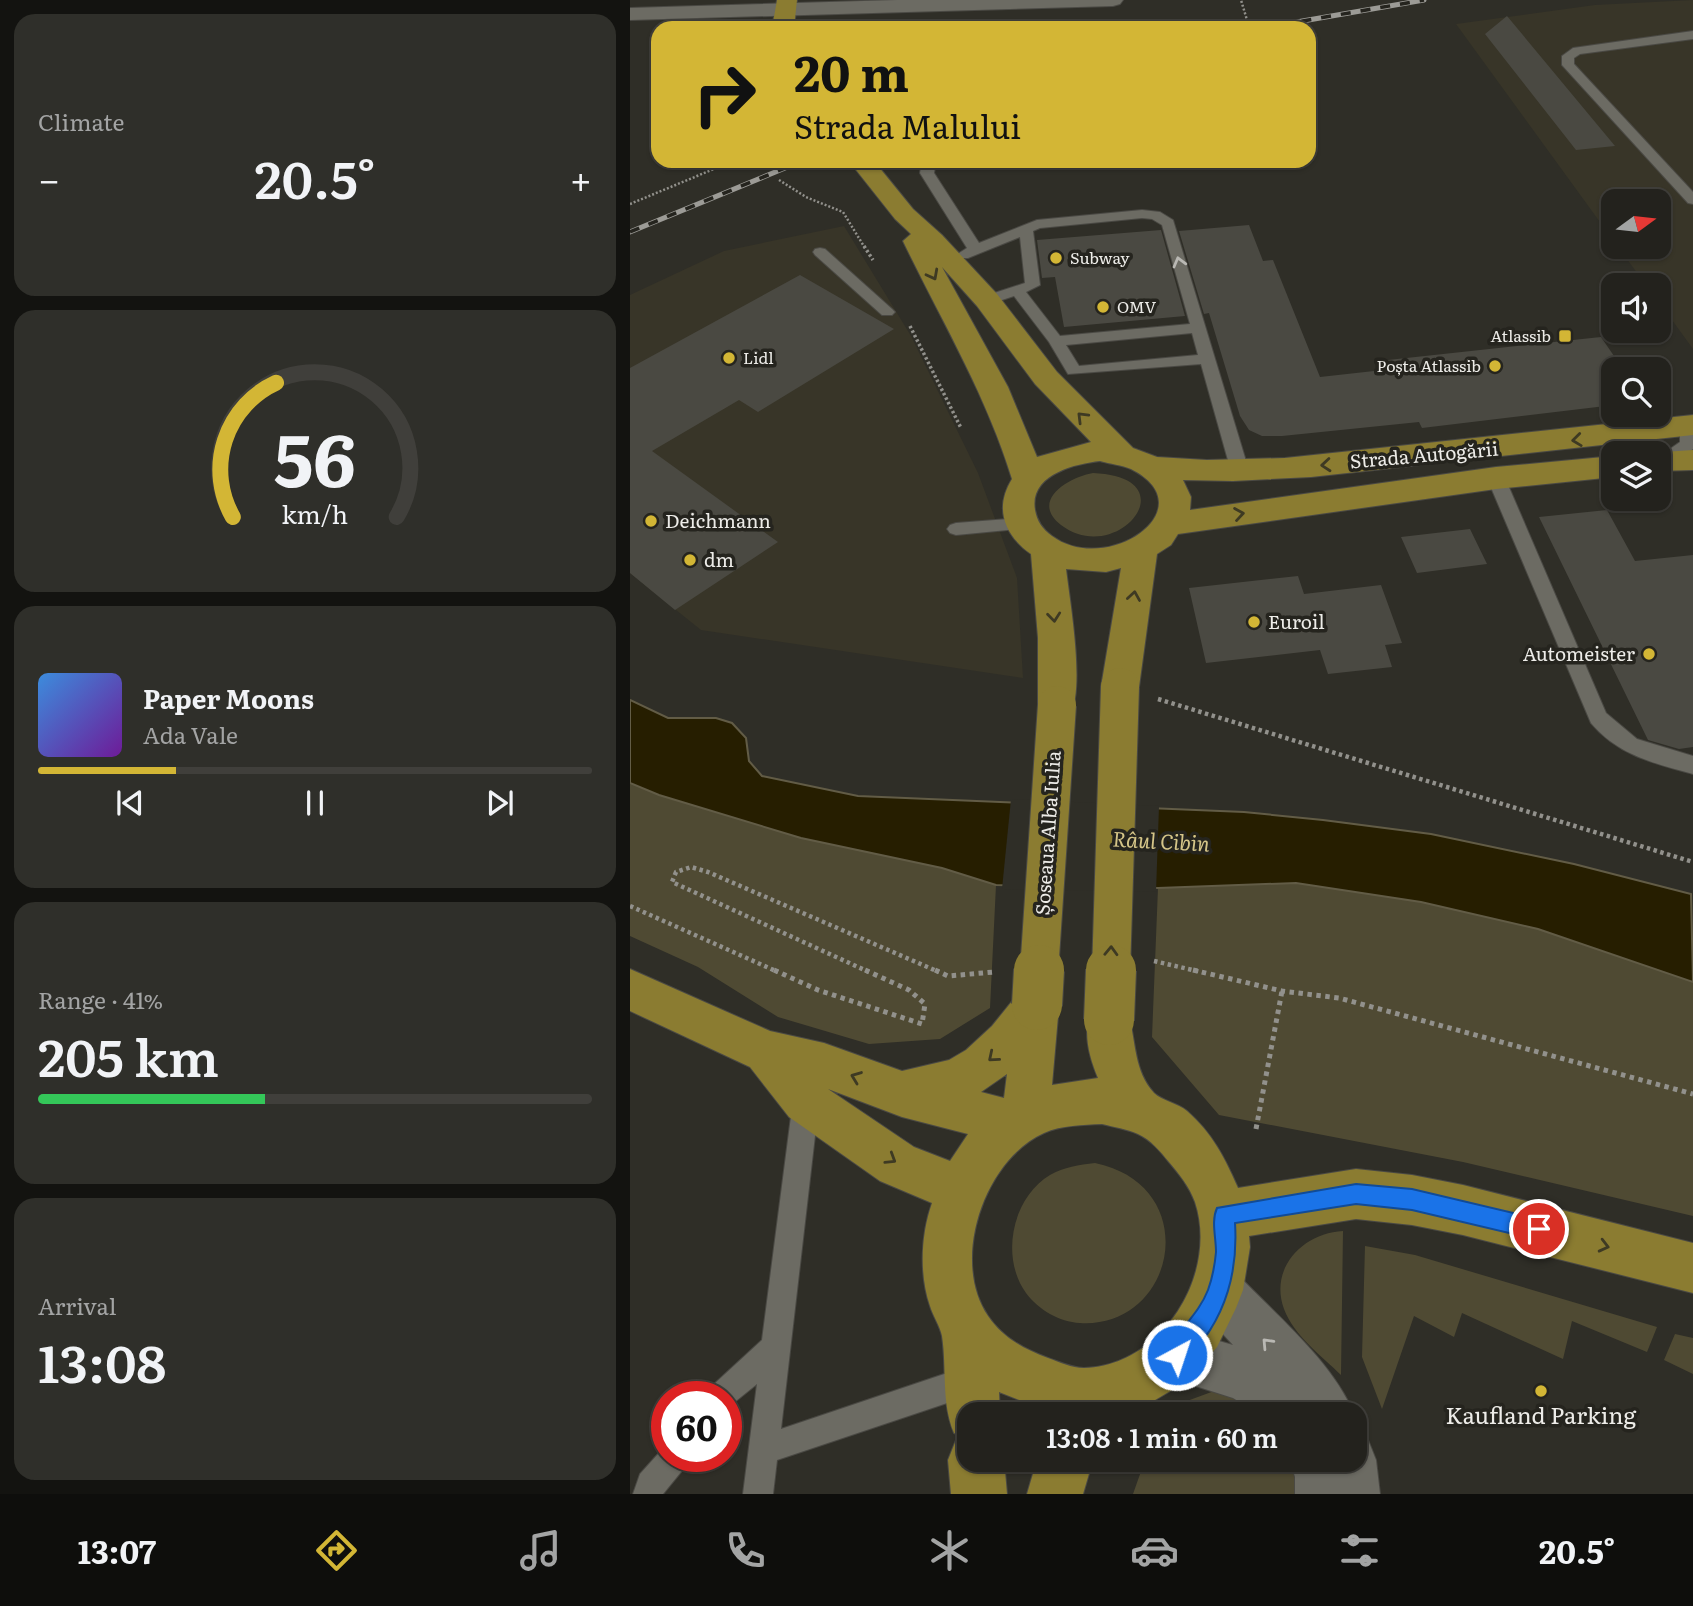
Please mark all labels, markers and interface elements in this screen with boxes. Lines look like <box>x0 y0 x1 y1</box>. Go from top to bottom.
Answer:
text: 20 m <box>794 34 909 107</box>
icon: right <box>679 49 770 140</box>
text: Strada Malului <box>794 101 1021 149</box>
text: Climate <box>38 104 124 138</box>
text: 20.5° <box>254 138 376 215</box>
text: − <box>38 149 60 206</box>
text: + <box>570 149 592 206</box>
north arrow <box>1601 189 1671 259</box>
map controls <box>1601 189 1671 511</box>
place label: Subway <box>1070 245 1130 269</box>
marker: Subway <box>1048 250 1064 266</box>
one-way arrow <box>1173 256 1187 268</box>
one-way arrow <box>925 268 938 281</box>
button: sound <box>1601 273 1671 343</box>
place label: OMV <box>1117 294 1156 318</box>
marker: OMV <box>1095 299 1111 315</box>
place label: Atlassib <box>1490 323 1551 347</box>
marker: Atlassib <box>1557 328 1573 344</box>
place label: Lidl <box>743 345 774 369</box>
marker: Lidl <box>721 350 737 366</box>
place label: Poșta Atlassib <box>1377 353 1481 377</box>
button: search <box>1601 357 1671 427</box>
marker: Poșta Atlassib <box>1487 358 1503 374</box>
text: 56 <box>274 401 356 509</box>
one-way arrow <box>1077 412 1090 425</box>
one-way arrow <box>1571 433 1583 448</box>
street label: Strada Autogării <box>1349 434 1499 474</box>
button: layers <box>1601 441 1671 511</box>
one-way arrow <box>1320 457 1331 472</box>
text: km/h <box>282 495 348 532</box>
place label: Deichmann <box>665 506 771 534</box>
one-way arrow <box>1233 507 1245 522</box>
marker: Deichmann <box>643 513 659 529</box>
place label: dm <box>704 545 734 573</box>
marker: dm <box>682 552 698 568</box>
one-way arrow <box>1126 590 1141 601</box>
place label: Euroil <box>1268 607 1325 635</box>
one-way arrow <box>1046 612 1061 623</box>
marker: Euroil <box>1246 614 1262 630</box>
place label: Automeister <box>1523 639 1635 667</box>
marker: Automeister <box>1641 646 1657 662</box>
text: Paper Moons <box>143 678 314 717</box>
text: Ada Vale <box>143 717 238 751</box>
street label: Șoseaua Alba Iulia <box>1027 749 1067 916</box>
icon: previous <box>111 784 149 822</box>
icon: pause <box>296 784 334 822</box>
icon: next <box>481 784 519 822</box>
water label: Râul Cibin <box>1112 821 1211 858</box>
one-way arrow <box>1104 946 1119 957</box>
text: Range · 41% <box>38 982 163 1016</box>
text: 205 km <box>38 1016 219 1093</box>
one-way arrow <box>989 1049 1002 1061</box>
one-way arrow <box>851 1071 863 1085</box>
one-way arrow <box>884 1151 897 1164</box>
pin <box>1509 1199 1569 1259</box>
icon: arrive <box>1520 1210 1558 1248</box>
one-way arrow <box>1597 1238 1609 1252</box>
text: Arrival <box>38 1288 117 1322</box>
position arrow <box>1140 1318 1214 1392</box>
text: 13:08 <box>38 1322 166 1399</box>
one-way arrow <box>1262 1338 1275 1351</box>
speed limit sign: 60 <box>651 1381 742 1472</box>
marker: Kaufland Parking <box>1533 1383 1549 1399</box>
place label: Kaufland Parking <box>1446 1397 1637 1431</box>
text: 13:08 · 1 min · 60 m <box>1046 1417 1278 1456</box>
text: 13:07 <box>78 1526 156 1574</box>
icon: directions <box>312 1526 361 1575</box>
icon: music <box>516 1526 565 1575</box>
icon: phone <box>721 1526 770 1575</box>
icon: climate <box>925 1526 974 1575</box>
icon: car <box>1130 1526 1179 1575</box>
icon: filters <box>1335 1526 1384 1575</box>
text: 20.5° <box>1539 1526 1615 1574</box>

